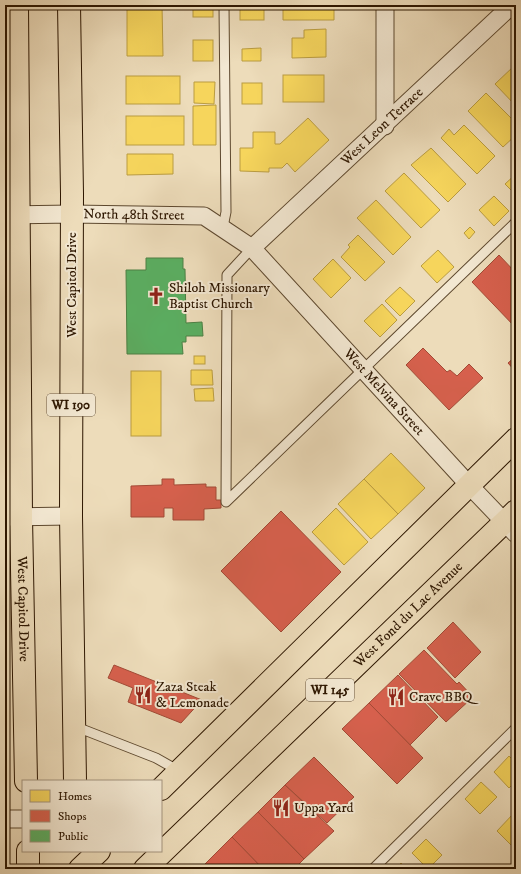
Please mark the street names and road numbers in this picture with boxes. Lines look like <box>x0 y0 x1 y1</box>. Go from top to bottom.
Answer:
street label: West Leon Terrace <box>336 83 427 170</box>
street label: North 48th Street <box>83 205 185 225</box>
street label: West Capitol Drive <box>63 232 81 339</box>
street label: West Melvina Street <box>339 344 429 440</box>
road number: WI 190 <box>47 394 95 416</box>
street label: West Capitol Drive <box>13 555 33 662</box>
street label: West Fond du Lac Avenue <box>349 558 467 672</box>
road number: WI 145 <box>306 679 354 701</box>

